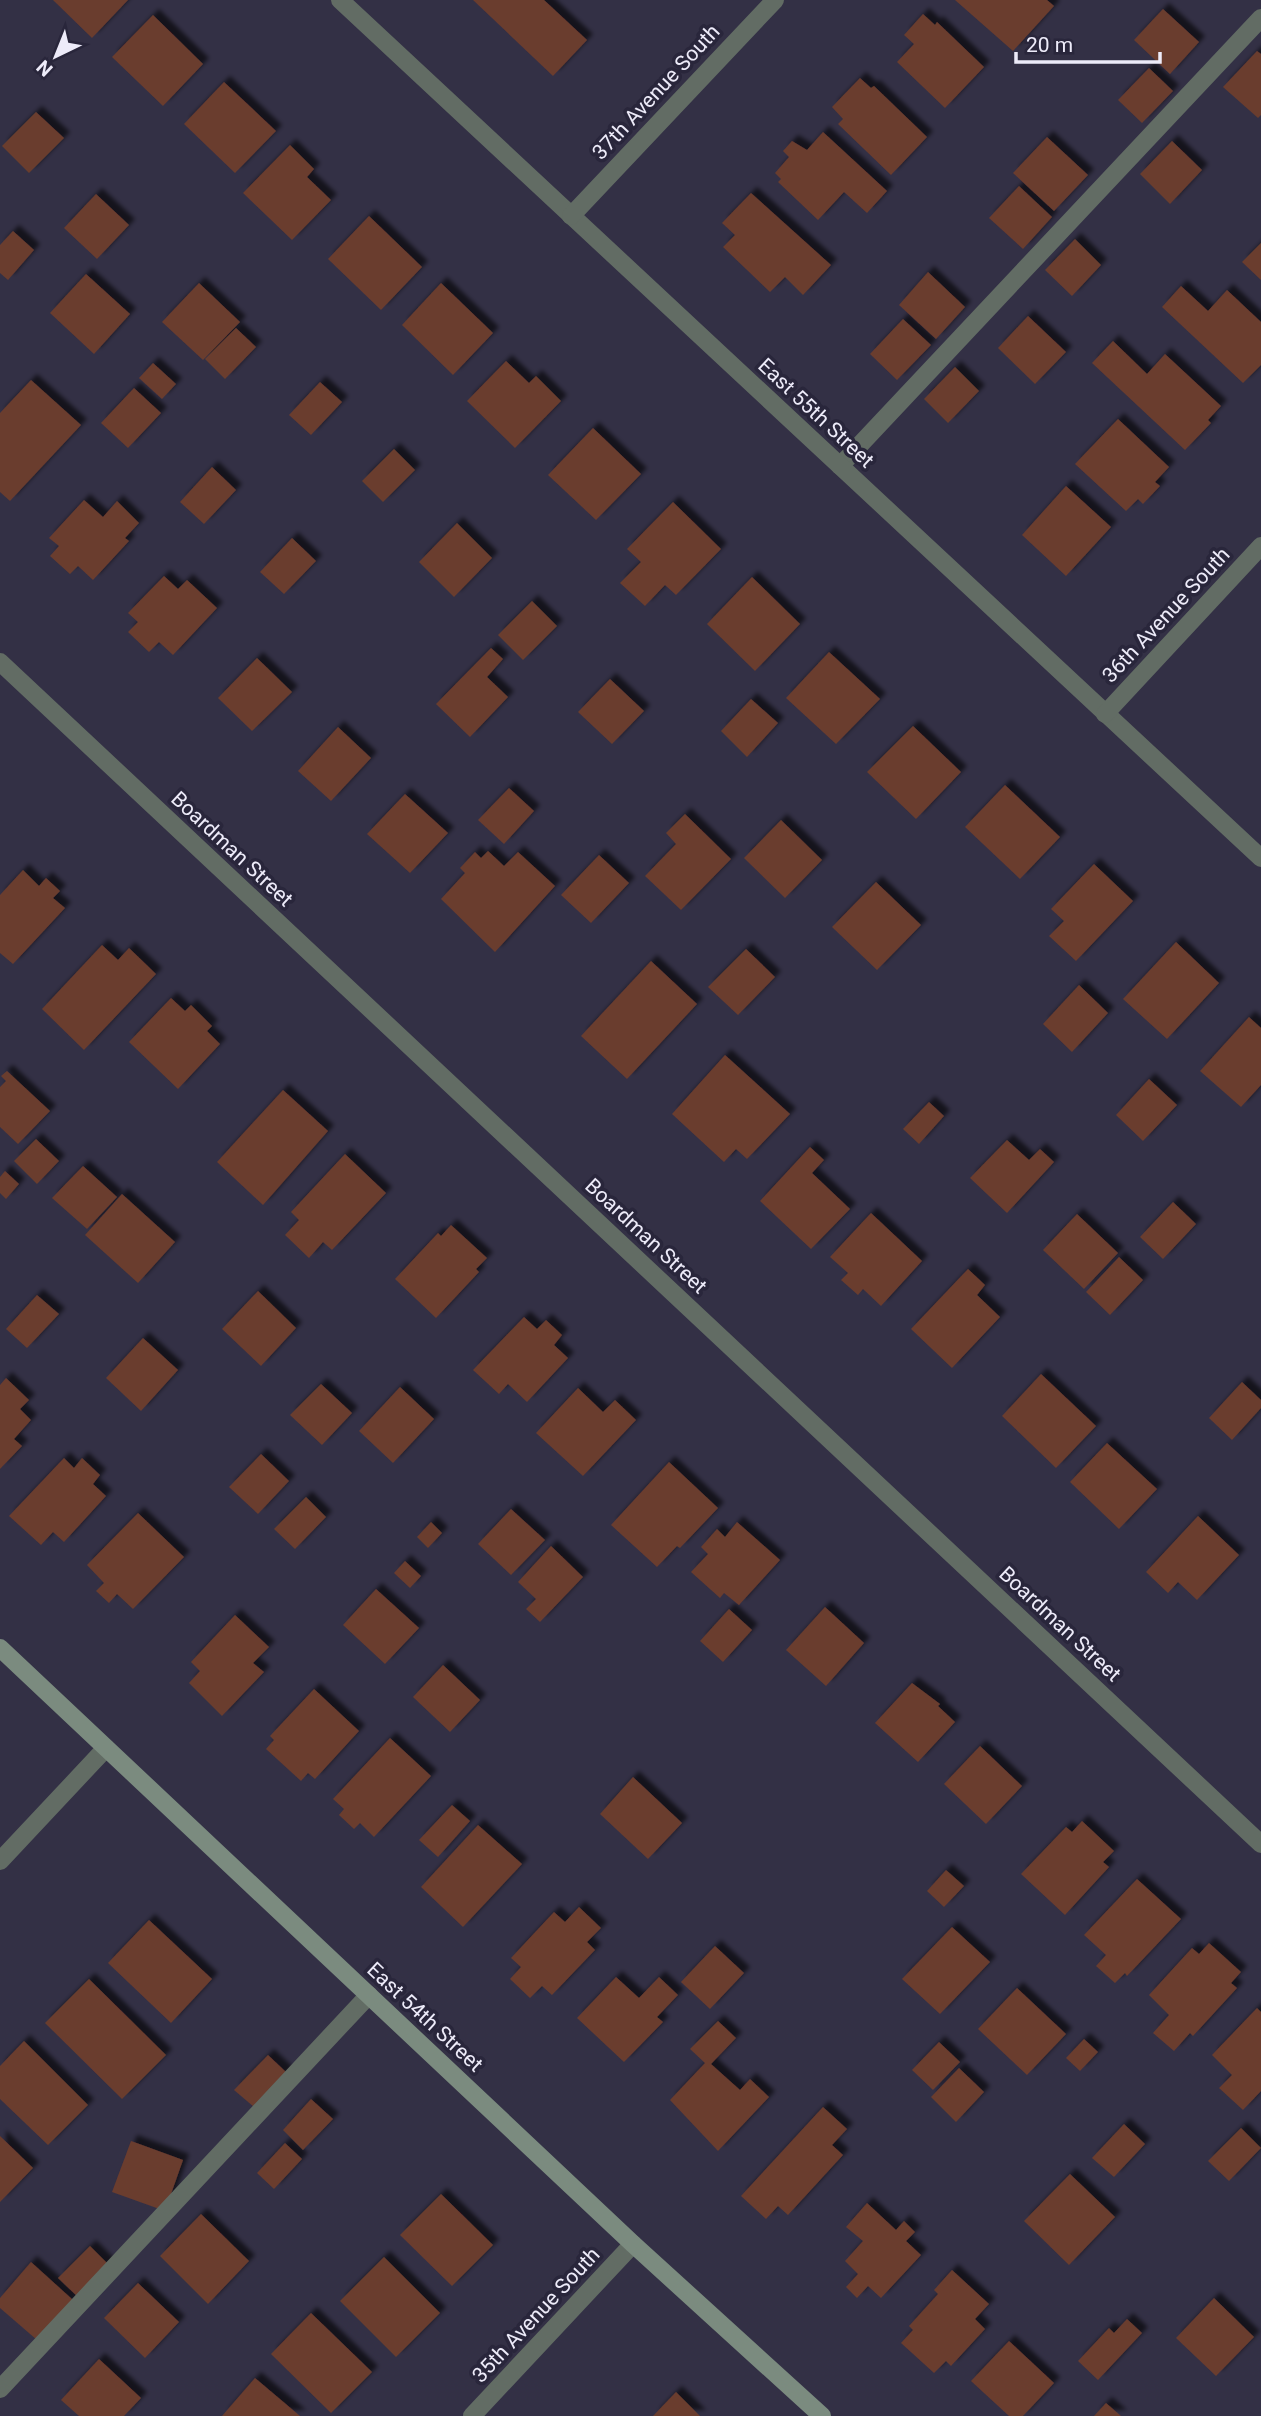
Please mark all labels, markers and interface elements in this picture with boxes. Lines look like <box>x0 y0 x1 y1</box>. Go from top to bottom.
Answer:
street label: 37th Avenue South <box>587 20 725 164</box>
north arrow <box>21 21 91 91</box>
scale bar <box>1016 21 1160 65</box>
text: 20 m <box>1026 33 1073 57</box>
text: N <box>32 55 57 81</box>
street label: East 55th Street <box>753 353 879 473</box>
street label: 36th Avenue South <box>1097 543 1235 687</box>
street label: Boardman Street <box>166 787 298 912</box>
street label: Boardman Street <box>580 1174 712 1299</box>
street label: Boardman Street <box>994 1562 1126 1687</box>
street label: East 54th Street <box>362 1957 488 2077</box>
street label: 35th Avenue South <box>467 2243 605 2387</box>

